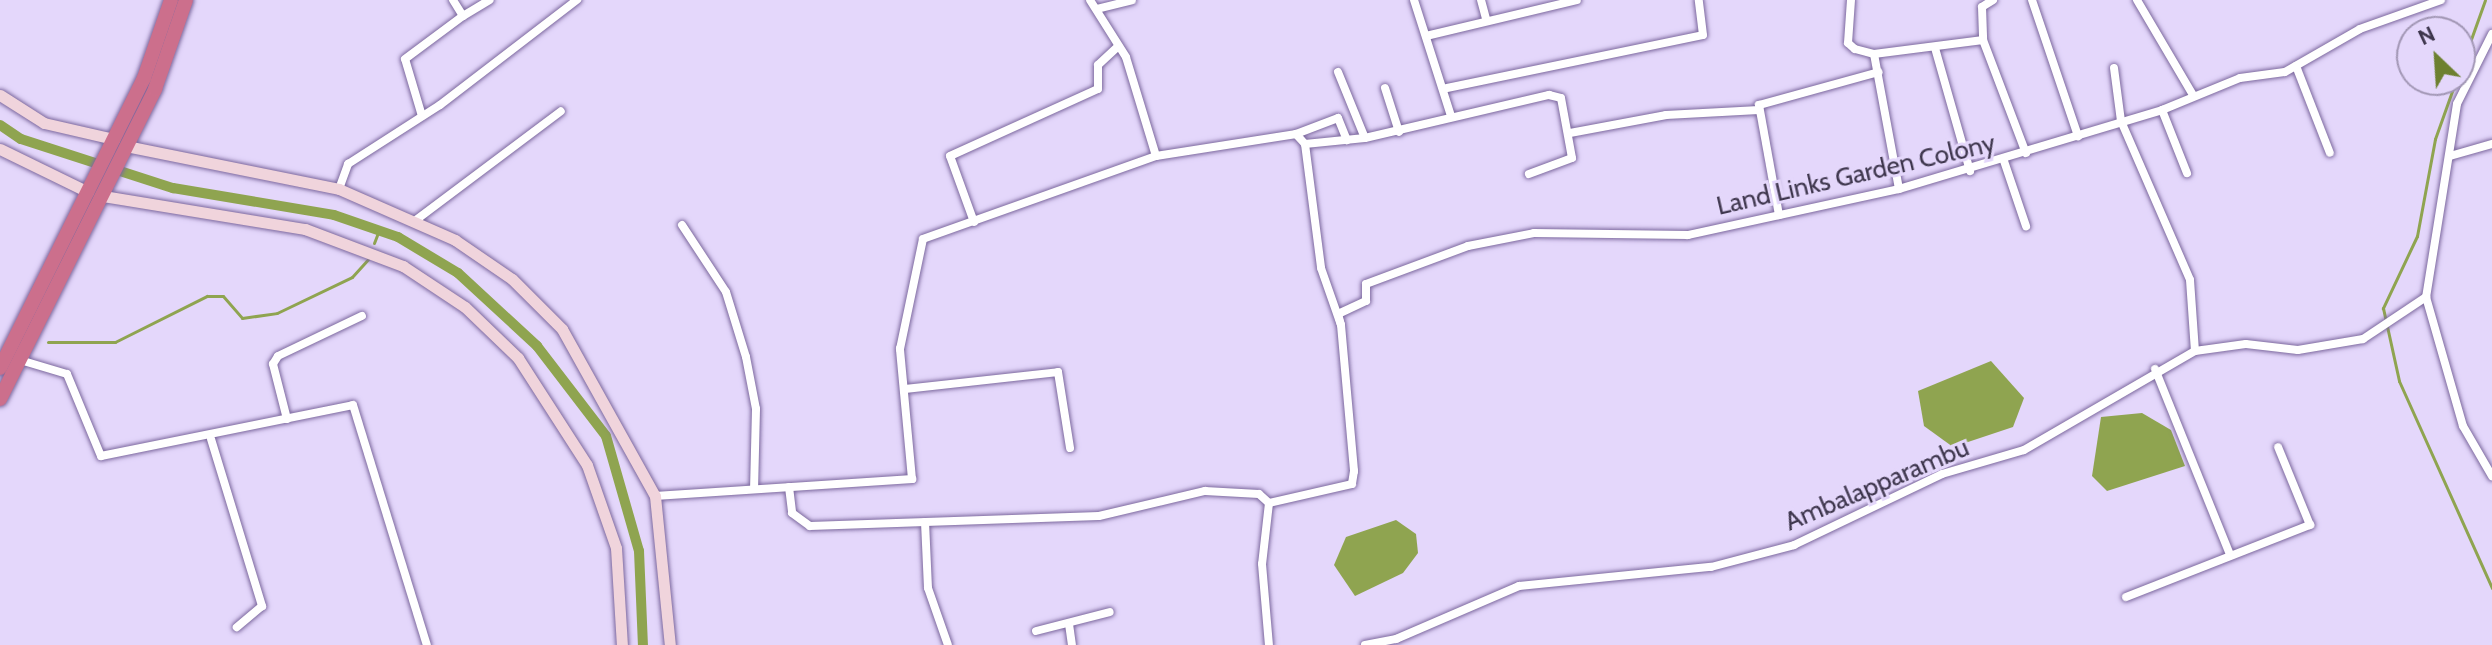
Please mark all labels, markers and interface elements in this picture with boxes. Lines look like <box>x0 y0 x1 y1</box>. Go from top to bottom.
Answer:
north arrow <box>2396 16 2476 96</box>
text: N <box>2414 20 2439 51</box>
street label: Land Links Garden Colony <box>1714 128 1998 222</box>
street label: Ambalapparambu <box>1780 432 1974 538</box>

